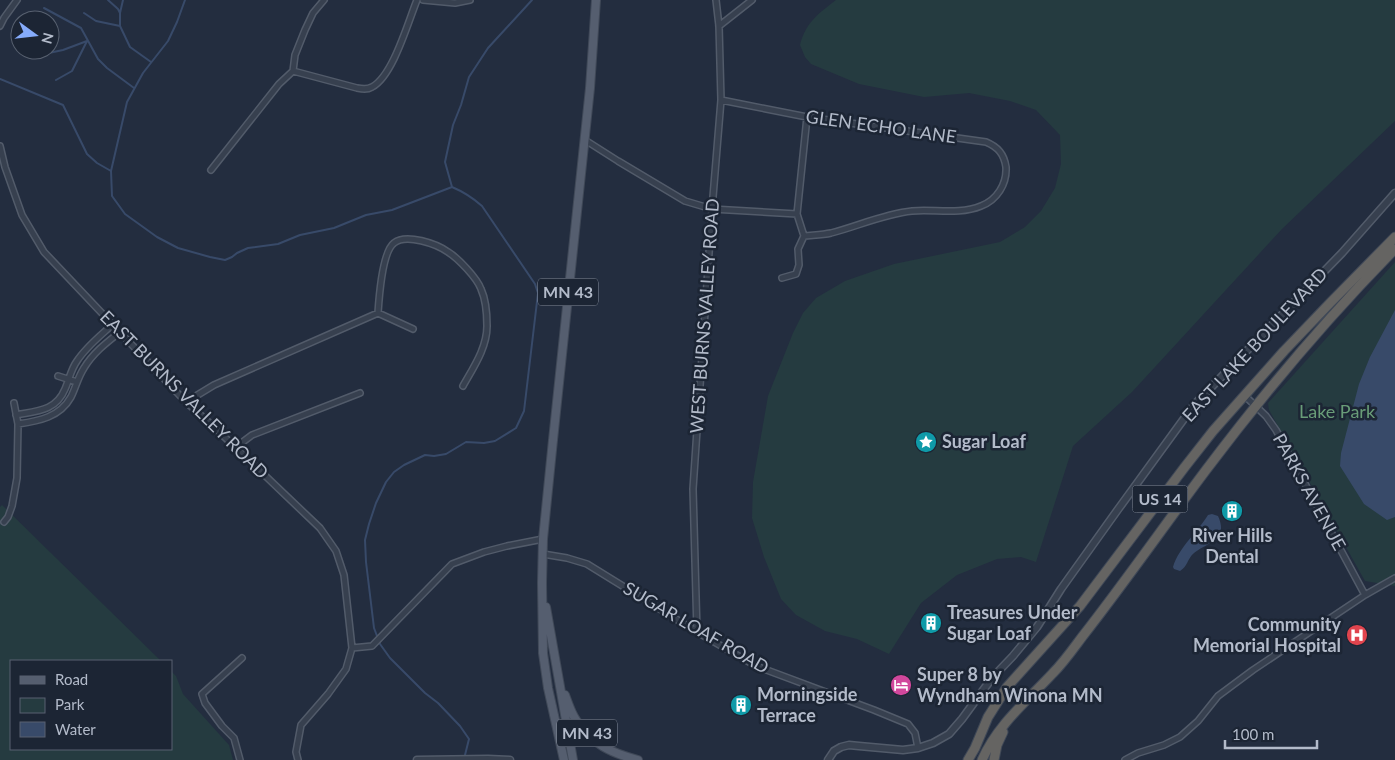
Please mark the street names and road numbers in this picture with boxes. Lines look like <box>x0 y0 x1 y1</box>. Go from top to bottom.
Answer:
street label: GLEN ECHO LANE <box>805 105 958 147</box>
street label: WEST BURNS VALLEY ROAD <box>685 198 723 434</box>
street label: EAST LAKE BOULEVARD <box>1177 263 1331 426</box>
road number: MN 43 <box>538 278 598 306</box>
street label: EAST BURNS VALLEY ROAD <box>96 305 274 483</box>
street label: PARKS AVENUE <box>1269 429 1351 554</box>
road number: US 14 <box>1132 486 1188 512</box>
street label: SUGAR LOAF ROAD <box>620 576 773 678</box>
road number: MN 43 <box>557 720 617 746</box>

